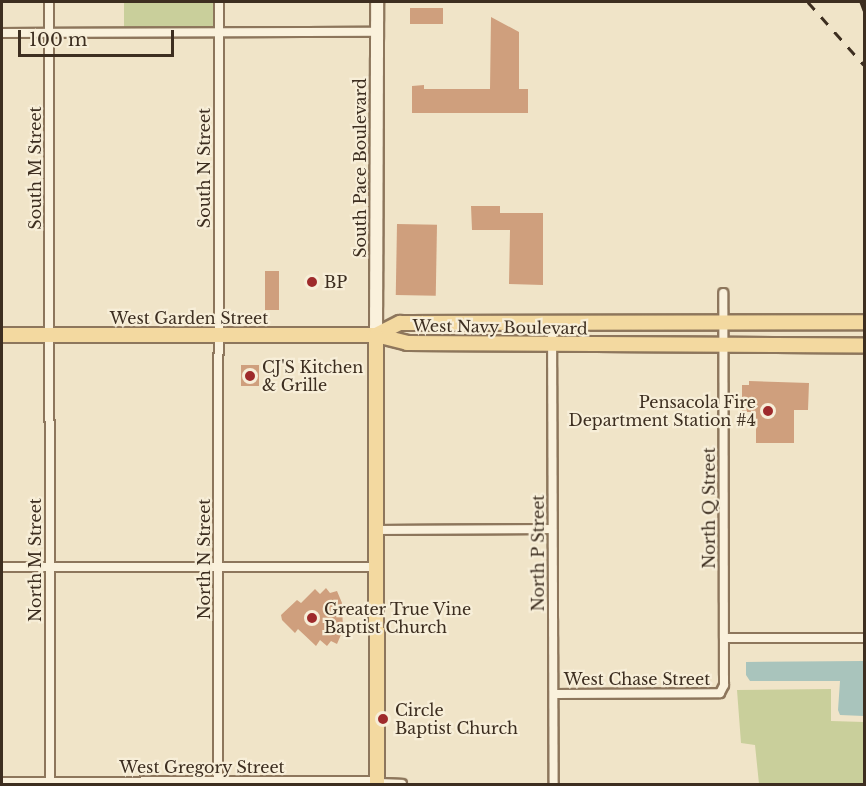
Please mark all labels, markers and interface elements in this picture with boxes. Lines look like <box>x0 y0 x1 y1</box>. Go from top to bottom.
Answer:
scale bar <box>21 18 177 56</box>
text: 100 m <box>29 29 87 51</box>
street label: South Pace Boulevard <box>350 78 370 258</box>
street label: South M Street <box>25 106 45 230</box>
street label: South N Street <box>194 108 214 228</box>
place label: BP <box>324 272 347 292</box>
marker: BP <box>305 275 319 289</box>
street label: West Garden Street <box>110 308 268 328</box>
street label: West Navy Boulevard <box>412 316 588 338</box>
place label: CJ'S Kitchen & Grille <box>262 357 363 395</box>
marker: CJ'S Kitchen & Grille <box>243 369 257 383</box>
place label: Pensacola Fire Department Station #4 <box>569 392 756 430</box>
marker: Pensacola Fire Department Station #4 <box>761 404 775 418</box>
street label: North Q Street <box>699 447 719 569</box>
street label: North P Street <box>528 494 548 612</box>
street label: North M Street <box>25 498 45 622</box>
street label: North N Street <box>194 499 214 619</box>
place label: Greater True Vine Baptist Church <box>324 599 473 637</box>
marker: Greater True Vine Baptist Church <box>305 611 319 625</box>
street label: West Chase Street <box>564 669 710 689</box>
place label: Circle Baptist Church <box>395 700 518 738</box>
marker: Circle Baptist Church <box>376 712 390 726</box>
street label: West Gregory Street <box>119 757 285 777</box>

